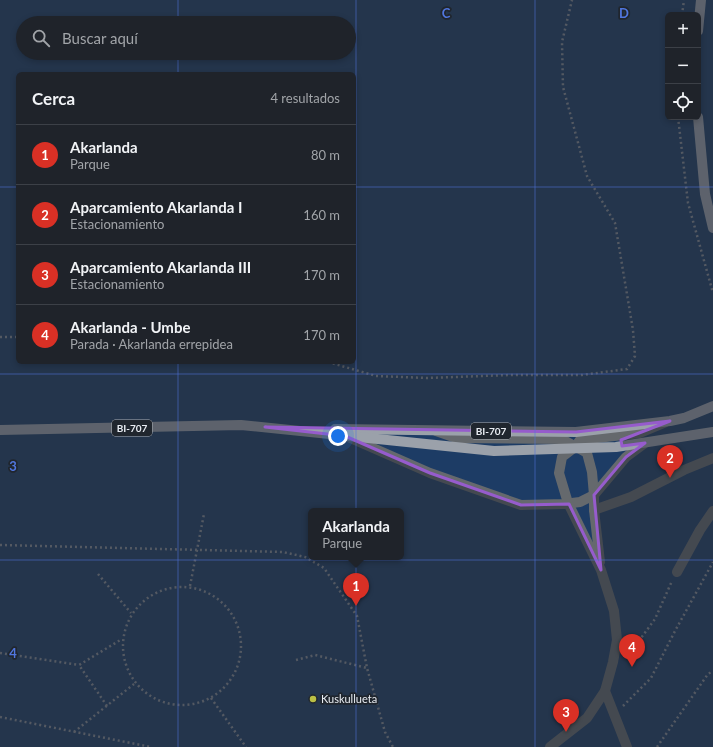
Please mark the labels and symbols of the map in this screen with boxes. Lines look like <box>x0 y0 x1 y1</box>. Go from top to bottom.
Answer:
text: C <box>442 5 451 21</box>
text: D <box>619 5 629 21</box>
road number: BI-707 <box>112 420 152 436</box>
road number: BI-707 <box>471 423 511 439</box>
your location <box>328 426 348 446</box>
pin: 2 <box>657 445 683 478</box>
text: 3 <box>9 458 17 474</box>
pin: 1 <box>343 573 369 606</box>
pin: 4 <box>619 634 645 667</box>
text: 4 <box>9 645 17 661</box>
place label: Kuskullueta <box>321 692 377 705</box>
marker: Kuskullueta <box>308 694 318 704</box>
pin: 3 <box>553 699 579 732</box>

